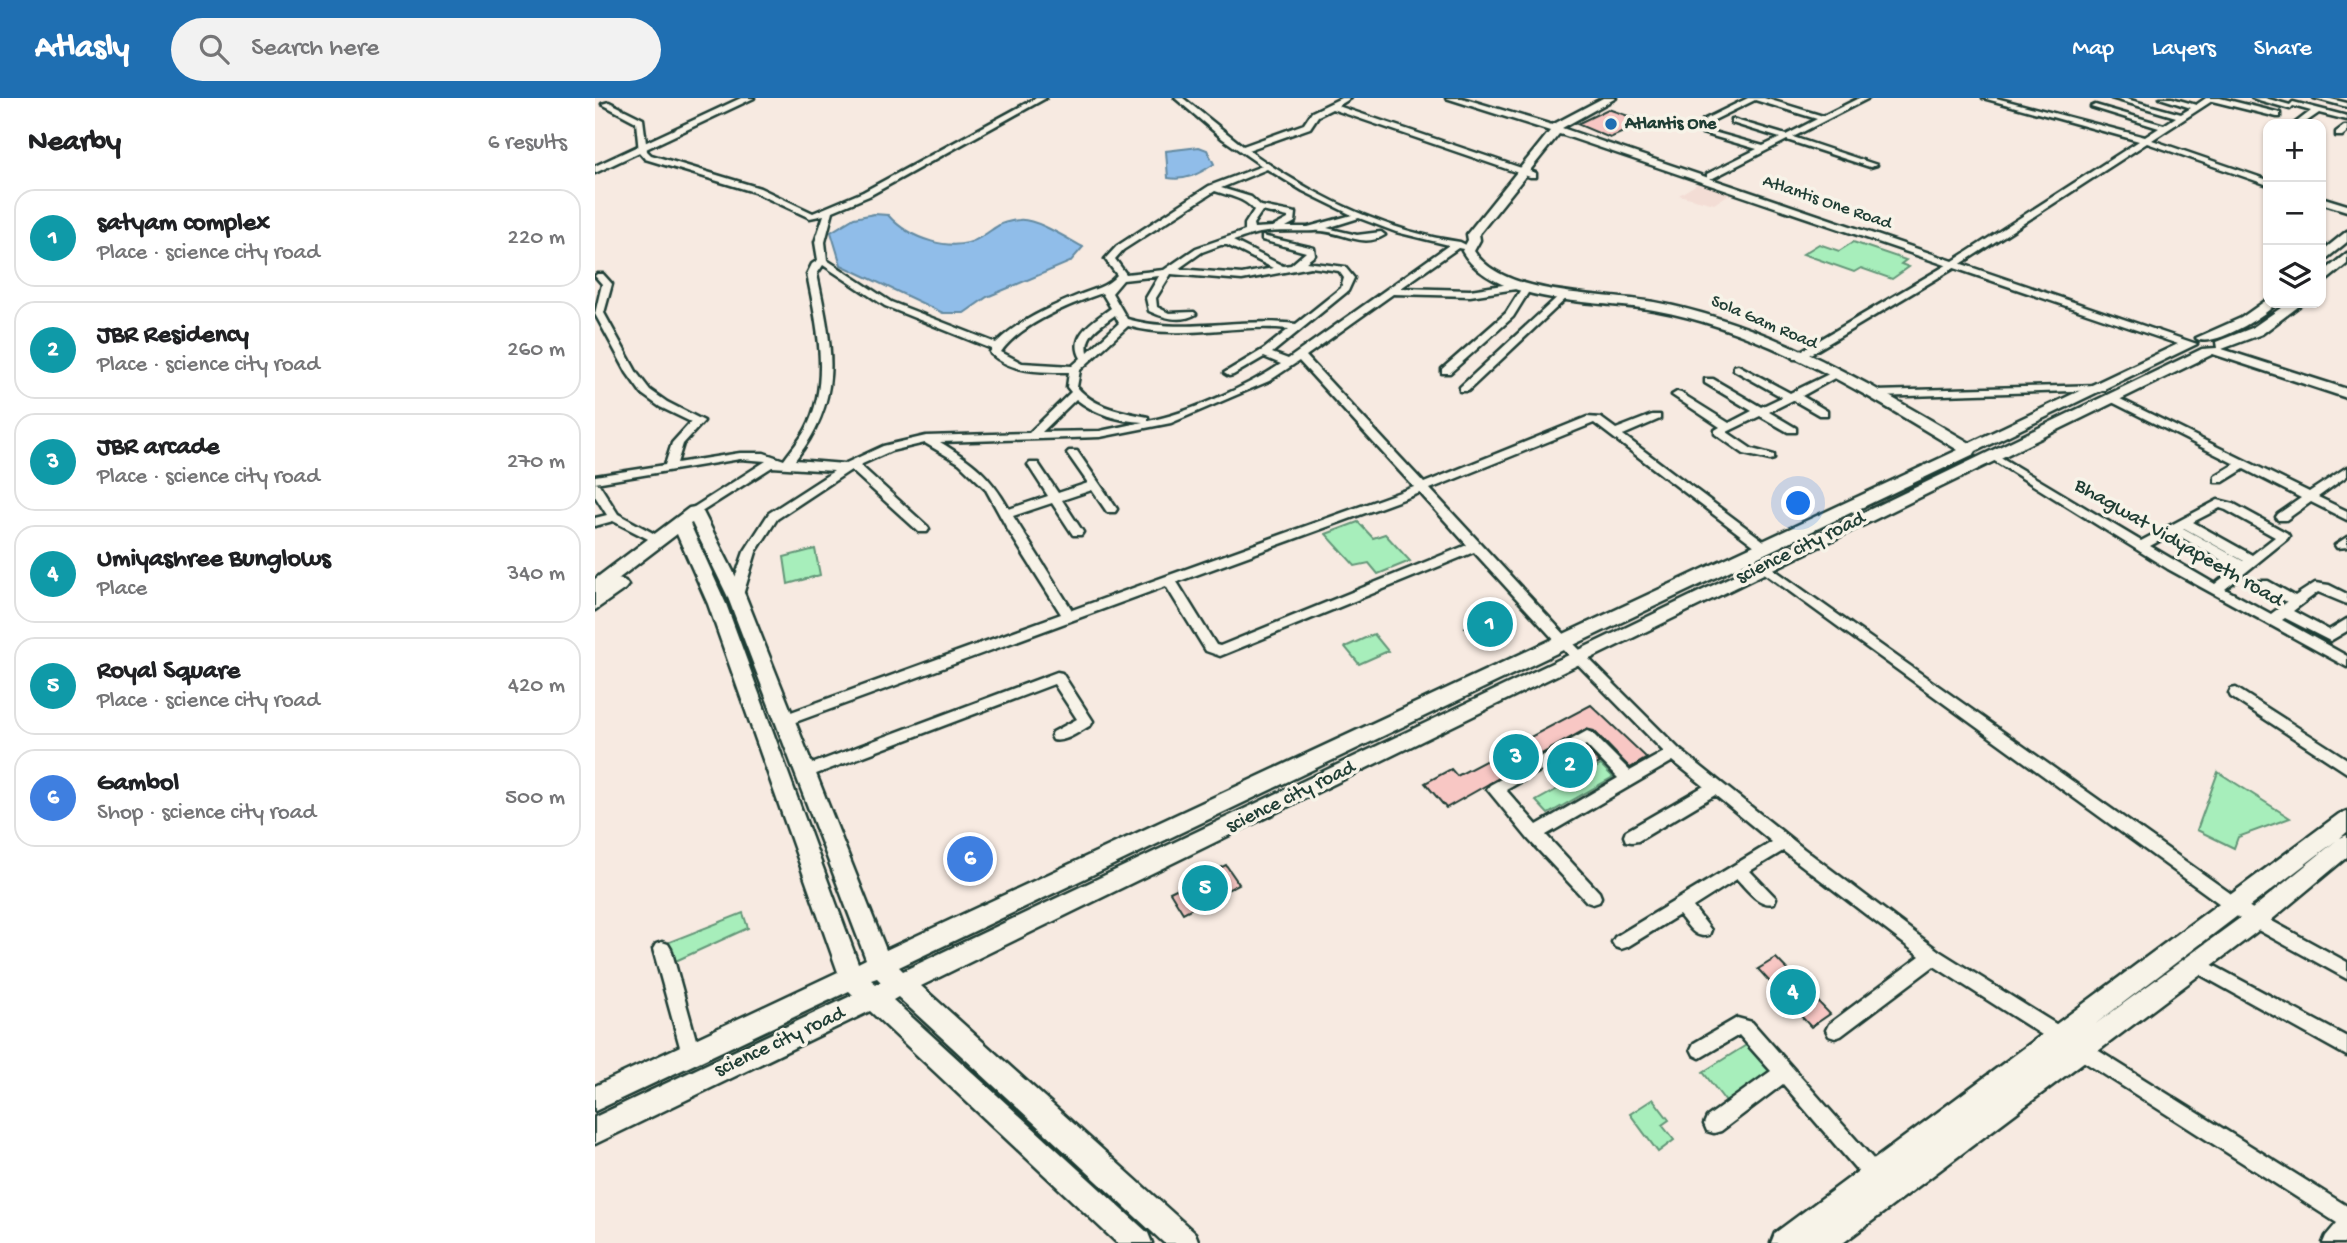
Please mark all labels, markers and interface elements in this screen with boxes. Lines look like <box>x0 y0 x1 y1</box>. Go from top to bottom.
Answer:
search box <box>171 18 661 81</box>
text: Atlasly <box>35 30 129 68</box>
icon: search <box>195 30 233 68</box>
text: Search here <box>251 34 379 65</box>
text: Map <box>2072 35 2114 64</box>
text: Layers <box>2152 35 2216 64</box>
text: Share <box>2254 35 2312 64</box>
place label: Atlantis One <box>1624 114 1717 135</box>
marker: Atlantis One <box>1603 116 1619 132</box>
map controls <box>2263 119 2326 308</box>
button: + <box>2263 119 2326 182</box>
text: Nearby <box>28 126 121 161</box>
text: 6 results <box>488 130 567 157</box>
street label: Atlantis One Road <box>1760 171 1896 235</box>
button: − <box>2263 182 2326 245</box>
text: satyam complex <box>97 209 270 240</box>
text: 1 <box>48 225 58 252</box>
text: 220 m <box>508 225 565 252</box>
text: Place · science city road <box>97 240 320 267</box>
button: layers <box>2263 245 2326 308</box>
street label: Sola Gam Road <box>1708 291 1822 355</box>
text: JBR Residency <box>97 321 249 352</box>
text: 2 <box>47 337 59 364</box>
text: 260 m <box>507 337 565 364</box>
text: Place · science city road <box>97 352 320 379</box>
text: JBR arcade <box>97 433 219 464</box>
text: 3 <box>47 449 59 476</box>
text: 270 m <box>507 449 565 476</box>
text: Place · science city road <box>97 464 320 491</box>
street label: Bhagwat Vidyapeeth road <box>2068 473 2288 615</box>
your location <box>1781 486 1815 520</box>
street label: science city road <box>1732 506 1871 591</box>
text: Umiyashree Bunglows <box>97 545 331 576</box>
text: 4 <box>48 561 58 588</box>
text: 340 m <box>507 561 565 588</box>
text: Place <box>97 576 147 603</box>
pin: 1 <box>1467 598 1513 650</box>
text: Royal Square <box>97 657 240 688</box>
text: 5 <box>47 673 59 700</box>
text: 420 m <box>508 673 565 700</box>
text: Place · science city road <box>97 688 320 715</box>
pin: 3 <box>1493 731 1539 783</box>
pin: 2 <box>1547 739 1593 791</box>
street label: science city road <box>1222 755 1361 840</box>
text: Gambol <box>97 769 179 800</box>
text: 6 <box>47 785 59 812</box>
text: 500 m <box>505 785 565 812</box>
text: Shop · science city road <box>97 800 316 827</box>
pin: 6 <box>947 833 993 885</box>
pin: 5 <box>1182 862 1228 914</box>
pin: 4 <box>1770 966 1816 1018</box>
street label: science city road <box>711 1001 851 1084</box>

